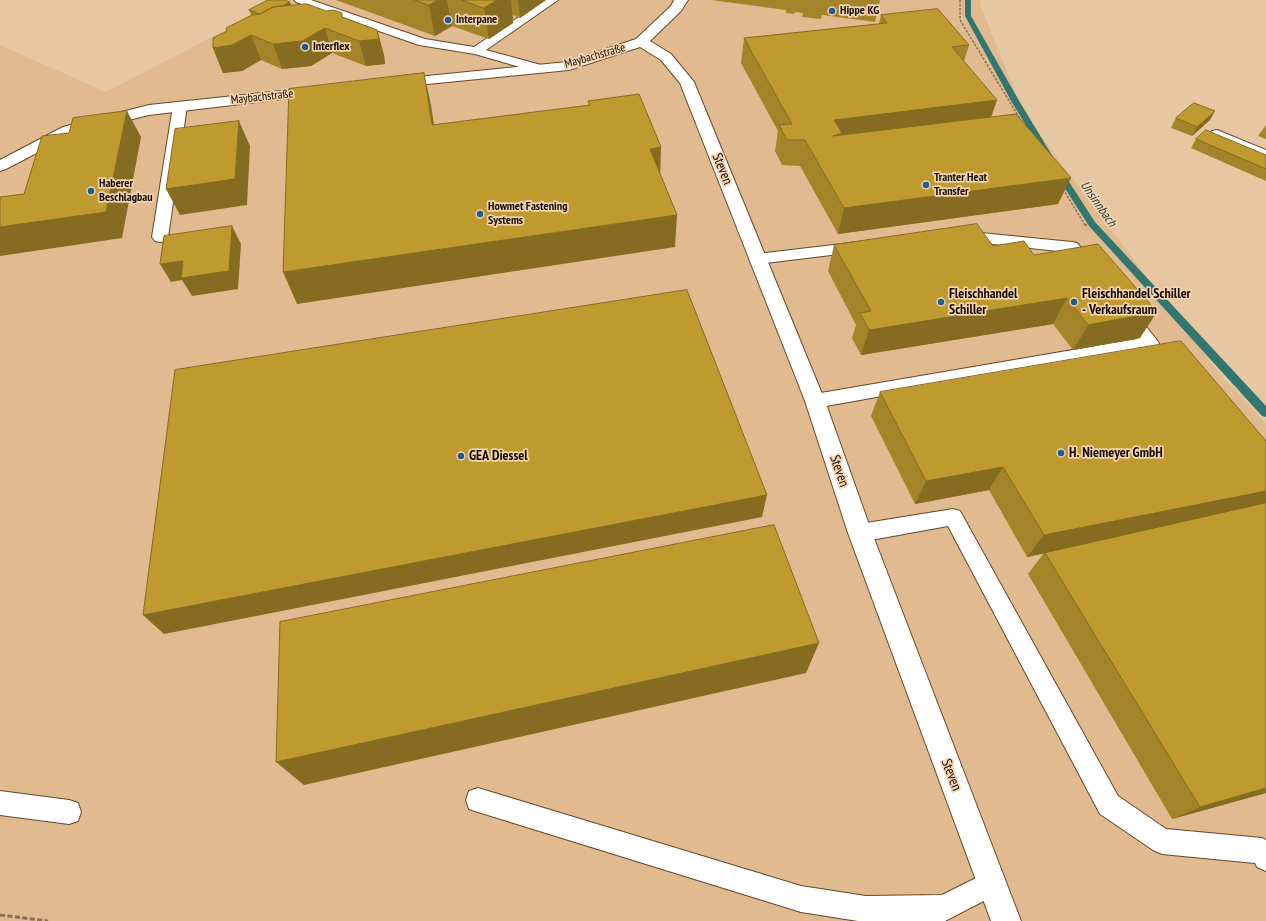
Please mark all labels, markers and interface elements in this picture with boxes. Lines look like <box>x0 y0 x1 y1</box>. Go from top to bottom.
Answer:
place label: Hippe KG <box>840 4 879 18</box>
marker: Hippe KG <box>827 6 837 16</box>
place label: Interpane <box>456 13 497 27</box>
marker: Interpane <box>443 15 453 25</box>
place label: Interflex <box>313 40 350 54</box>
street label: Maybachstraße <box>563 40 627 72</box>
marker: Interflex <box>300 42 310 52</box>
street label: Maybachstraße <box>230 87 294 107</box>
street label: Steven <box>708 151 736 187</box>
place label: Tranter Heat Transfer <box>934 171 987 199</box>
place label: Haberer Beschlagbau <box>99 177 153 205</box>
water label: Unsinnbach <box>1077 178 1119 230</box>
marker: Tranter Heat Transfer <box>921 180 931 190</box>
marker: Haberer Beschlagbau <box>86 186 96 196</box>
place label: Howmet Fastening Systems <box>488 200 567 228</box>
marker: Howmet Fastening Systems <box>475 209 485 219</box>
place label: Fleischhandel Schiller <box>949 286 1017 318</box>
place label: Fleischhandel Schiller - Verkaufsraum <box>1082 286 1191 318</box>
marker: Fleischhandel Schiller <box>936 297 946 307</box>
marker: Fleischhandel Schiller - Verkaufsraum <box>1069 297 1079 307</box>
place label: H. Niemeyer GmbH <box>1069 445 1163 461</box>
place label: GEA Diessel <box>469 448 528 464</box>
marker: H. Niemeyer GmbH <box>1056 448 1066 458</box>
marker: GEA Diessel <box>456 451 466 461</box>
street label: Steven <box>826 453 852 489</box>
street label: Steven <box>937 757 965 793</box>

